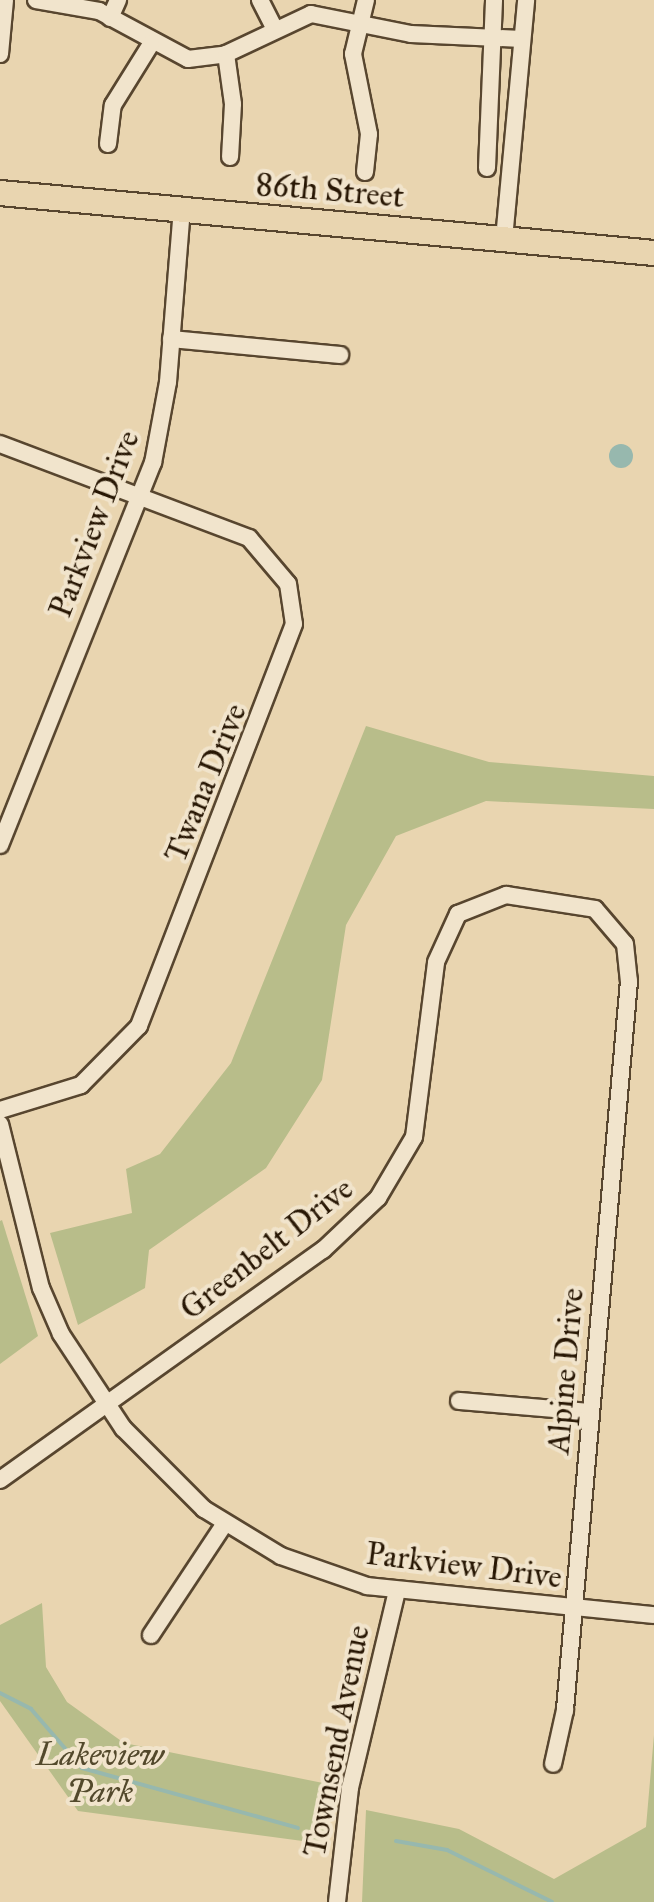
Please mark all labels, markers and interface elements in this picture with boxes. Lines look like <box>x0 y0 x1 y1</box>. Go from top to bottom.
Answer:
street label: 86th Street <box>254 165 406 217</box>
street label: Parkview Drive <box>42 425 148 623</box>
street label: Twana Drive <box>157 698 255 868</box>
street label: Greenbelt Drive <box>173 1170 361 1328</box>
street label: Alpine Drive <box>540 1286 592 1456</box>
street label: Parkview Drive <box>364 1535 564 1597</box>
street label: Townsend Avenue <box>296 1622 378 1860</box>
park label: Lakeview Park <box>36 1737 164 1812</box>

